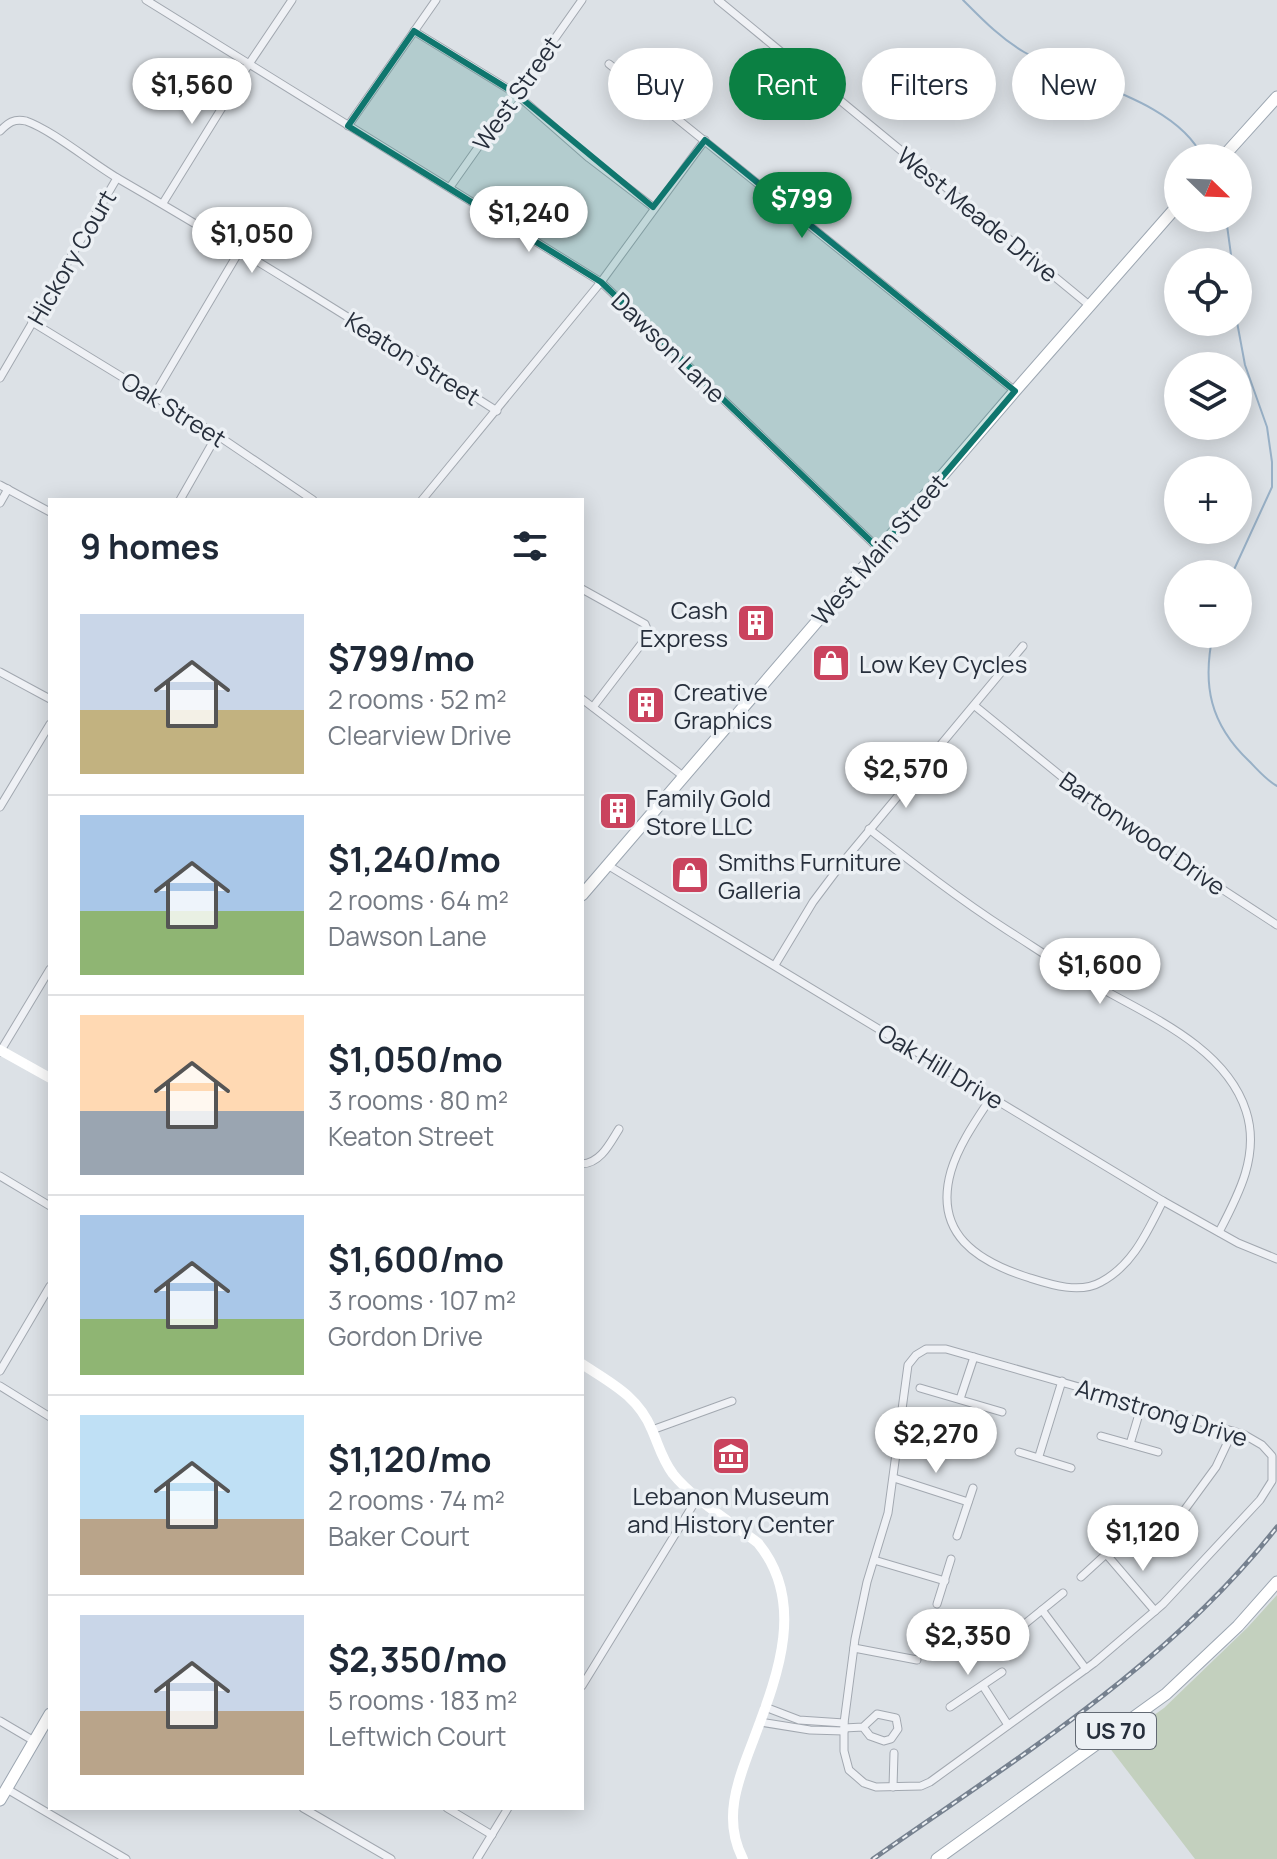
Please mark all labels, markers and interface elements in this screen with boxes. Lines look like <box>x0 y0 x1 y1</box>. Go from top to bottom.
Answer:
street label: West Street <box>464 29 568 157</box>
chip: Buy <box>608 48 713 120</box>
chip: Rent <box>729 48 846 120</box>
chip: Filters <box>862 48 996 120</box>
chip: New <box>1012 48 1125 120</box>
pin: $1,560 <box>127 58 257 126</box>
text: $1,560 <box>150 66 234 102</box>
street label: West Meade Drive <box>890 139 1066 289</box>
north arrow <box>1164 144 1252 232</box>
map controls <box>1164 144 1252 648</box>
pin: $799 <box>755 172 849 240</box>
text: $799 <box>771 180 833 216</box>
street label: Hickory Court <box>19 183 123 331</box>
pin: $1,240 <box>464 186 594 254</box>
text: $1,240 <box>488 194 570 230</box>
pin: $1,050 <box>187 207 317 275</box>
text: $1,050 <box>210 215 294 251</box>
button: locate <box>1164 248 1252 336</box>
street label: Dawson Lane <box>605 284 733 410</box>
street label: Keaton Street <box>339 303 487 413</box>
button: layers <box>1164 352 1252 440</box>
street label: Oak Street <box>115 364 233 454</box>
button: + <box>1164 456 1252 544</box>
street label: West Main Street <box>804 466 954 632</box>
text: 9 homes <box>80 523 219 569</box>
icon: filters <box>508 524 552 568</box>
button: − <box>1164 560 1252 648</box>
place label: Cash Express <box>640 593 728 654</box>
building icon: Cash Express <box>735 602 777 644</box>
text: $799/mo <box>328 635 475 681</box>
shop icon: Low Key Cycles <box>810 642 852 684</box>
icon: home <box>144 646 240 742</box>
place label: Low Key Cycles <box>859 647 1027 680</box>
place label: Creative Graphics <box>674 675 772 736</box>
text: 2 rooms · 52 m² <box>328 681 507 717</box>
building icon: Creative Graphics <box>625 684 667 726</box>
text: Clearview Drive <box>328 717 511 753</box>
pin: $2,570 <box>841 742 971 810</box>
text: $2,570 <box>863 750 949 786</box>
street label: Bartonwood Drive <box>1053 763 1233 903</box>
place label: Family Gold Store LLC <box>646 781 771 842</box>
building icon: Family Gold Store LLC <box>597 790 639 832</box>
text: $1,240/mo <box>328 836 501 882</box>
place label: Smiths Furniture Galleria <box>718 845 901 906</box>
icon: home <box>144 847 240 943</box>
shop icon: Smiths Furniture Galleria <box>669 854 711 896</box>
text: 2 rooms · 64 m² <box>328 882 509 918</box>
text: Dawson Lane <box>328 918 487 954</box>
pin: $1,600 <box>1035 938 1165 1006</box>
text: $1,600 <box>1058 946 1142 982</box>
street label: Oak Hill Drive <box>872 1015 1010 1117</box>
text: $1,050/mo <box>328 1036 503 1082</box>
icon: home <box>144 1047 240 1143</box>
text: 3 rooms · 80 m² <box>328 1082 508 1118</box>
text: Keaton Street <box>328 1118 494 1154</box>
text: $1,600/mo <box>328 1236 504 1282</box>
icon: home <box>144 1247 240 1343</box>
text: 3 rooms · 107 m² <box>328 1282 516 1318</box>
text: Gordon Drive <box>328 1318 483 1354</box>
street label: Armstrong Drive <box>1072 1370 1252 1454</box>
pin: $2,270 <box>871 1407 1001 1475</box>
text: $2,270 <box>893 1415 979 1451</box>
museum icon: Lebanon Museum and History Center <box>710 1435 752 1477</box>
text: $1,120/mo <box>328 1436 492 1482</box>
icon: home <box>144 1447 240 1543</box>
place label: Lebanon Museum and History Center <box>627 1479 835 1540</box>
text: 2 rooms · 74 m² <box>328 1482 505 1518</box>
pin: $1,120 <box>1078 1505 1208 1573</box>
text: $1,120 <box>1105 1513 1181 1549</box>
text: Baker Court <box>328 1518 470 1554</box>
pin: $2,350 <box>903 1609 1033 1677</box>
text: $2,350 <box>924 1617 1012 1653</box>
text: $2,350/mo <box>328 1636 507 1682</box>
icon: home <box>144 1647 240 1743</box>
text: 5 rooms · 183 m² <box>328 1682 517 1718</box>
road number: US 70 <box>1076 1713 1156 1749</box>
text: Leftwich Court <box>328 1718 506 1754</box>

